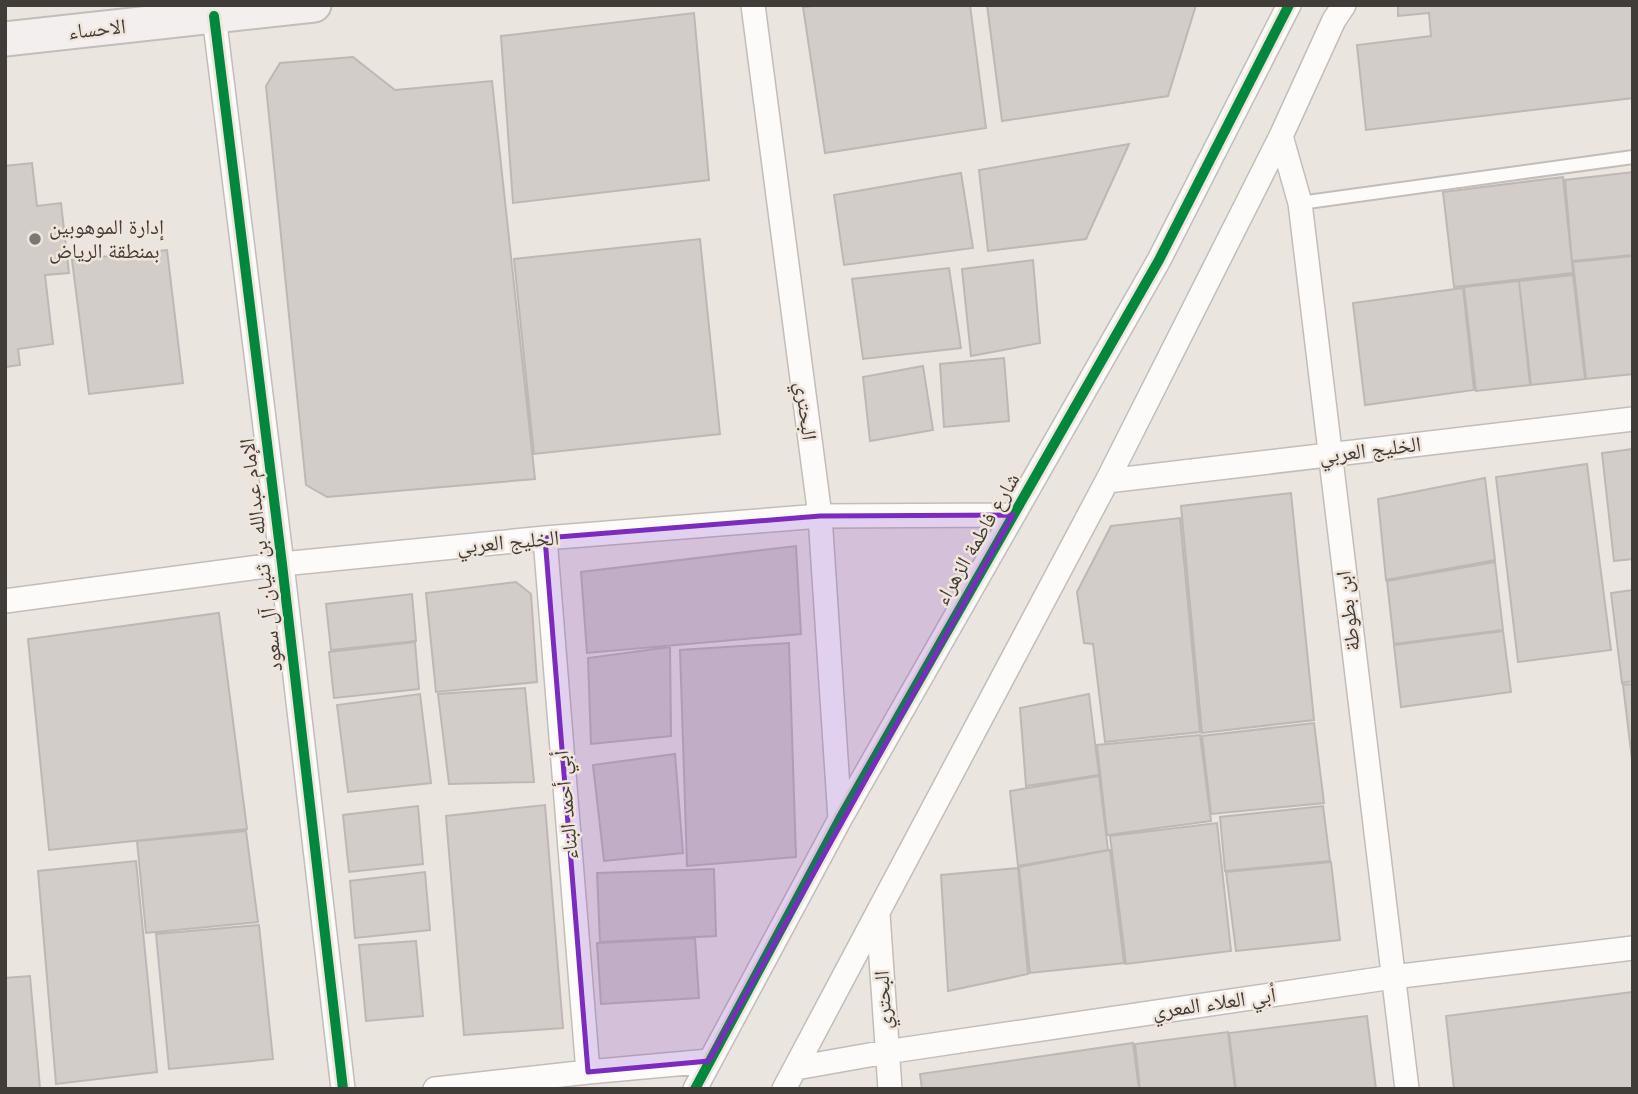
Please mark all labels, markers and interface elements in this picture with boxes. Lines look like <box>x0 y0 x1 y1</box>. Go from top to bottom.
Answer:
street label: الاحساء <box>67 11 127 46</box>
place label: إدارة الموهوبين بمنطقة الرياض <box>49 212 164 265</box>
marker: إدارة الموهوبين بمنطقة الرياض <box>27 231 43 247</box>
street label: البحتري <box>786 380 824 442</box>
street label: الخليج العربي <box>1317 429 1423 472</box>
street label: الإمام عبدالله بن ثنيان آل سعود <box>232 437 289 673</box>
street label: شارع فاطمة الزهراء <box>927 467 1026 610</box>
street label: الخليج العربي <box>456 523 561 563</box>
street label: ابن بطوطة <box>1328 569 1367 653</box>
street label: أبي أحمد البناء <box>546 749 587 861</box>
street label: البحتري <box>866 970 901 1030</box>
street label: أبي العلاء المعري <box>1150 979 1278 1028</box>

